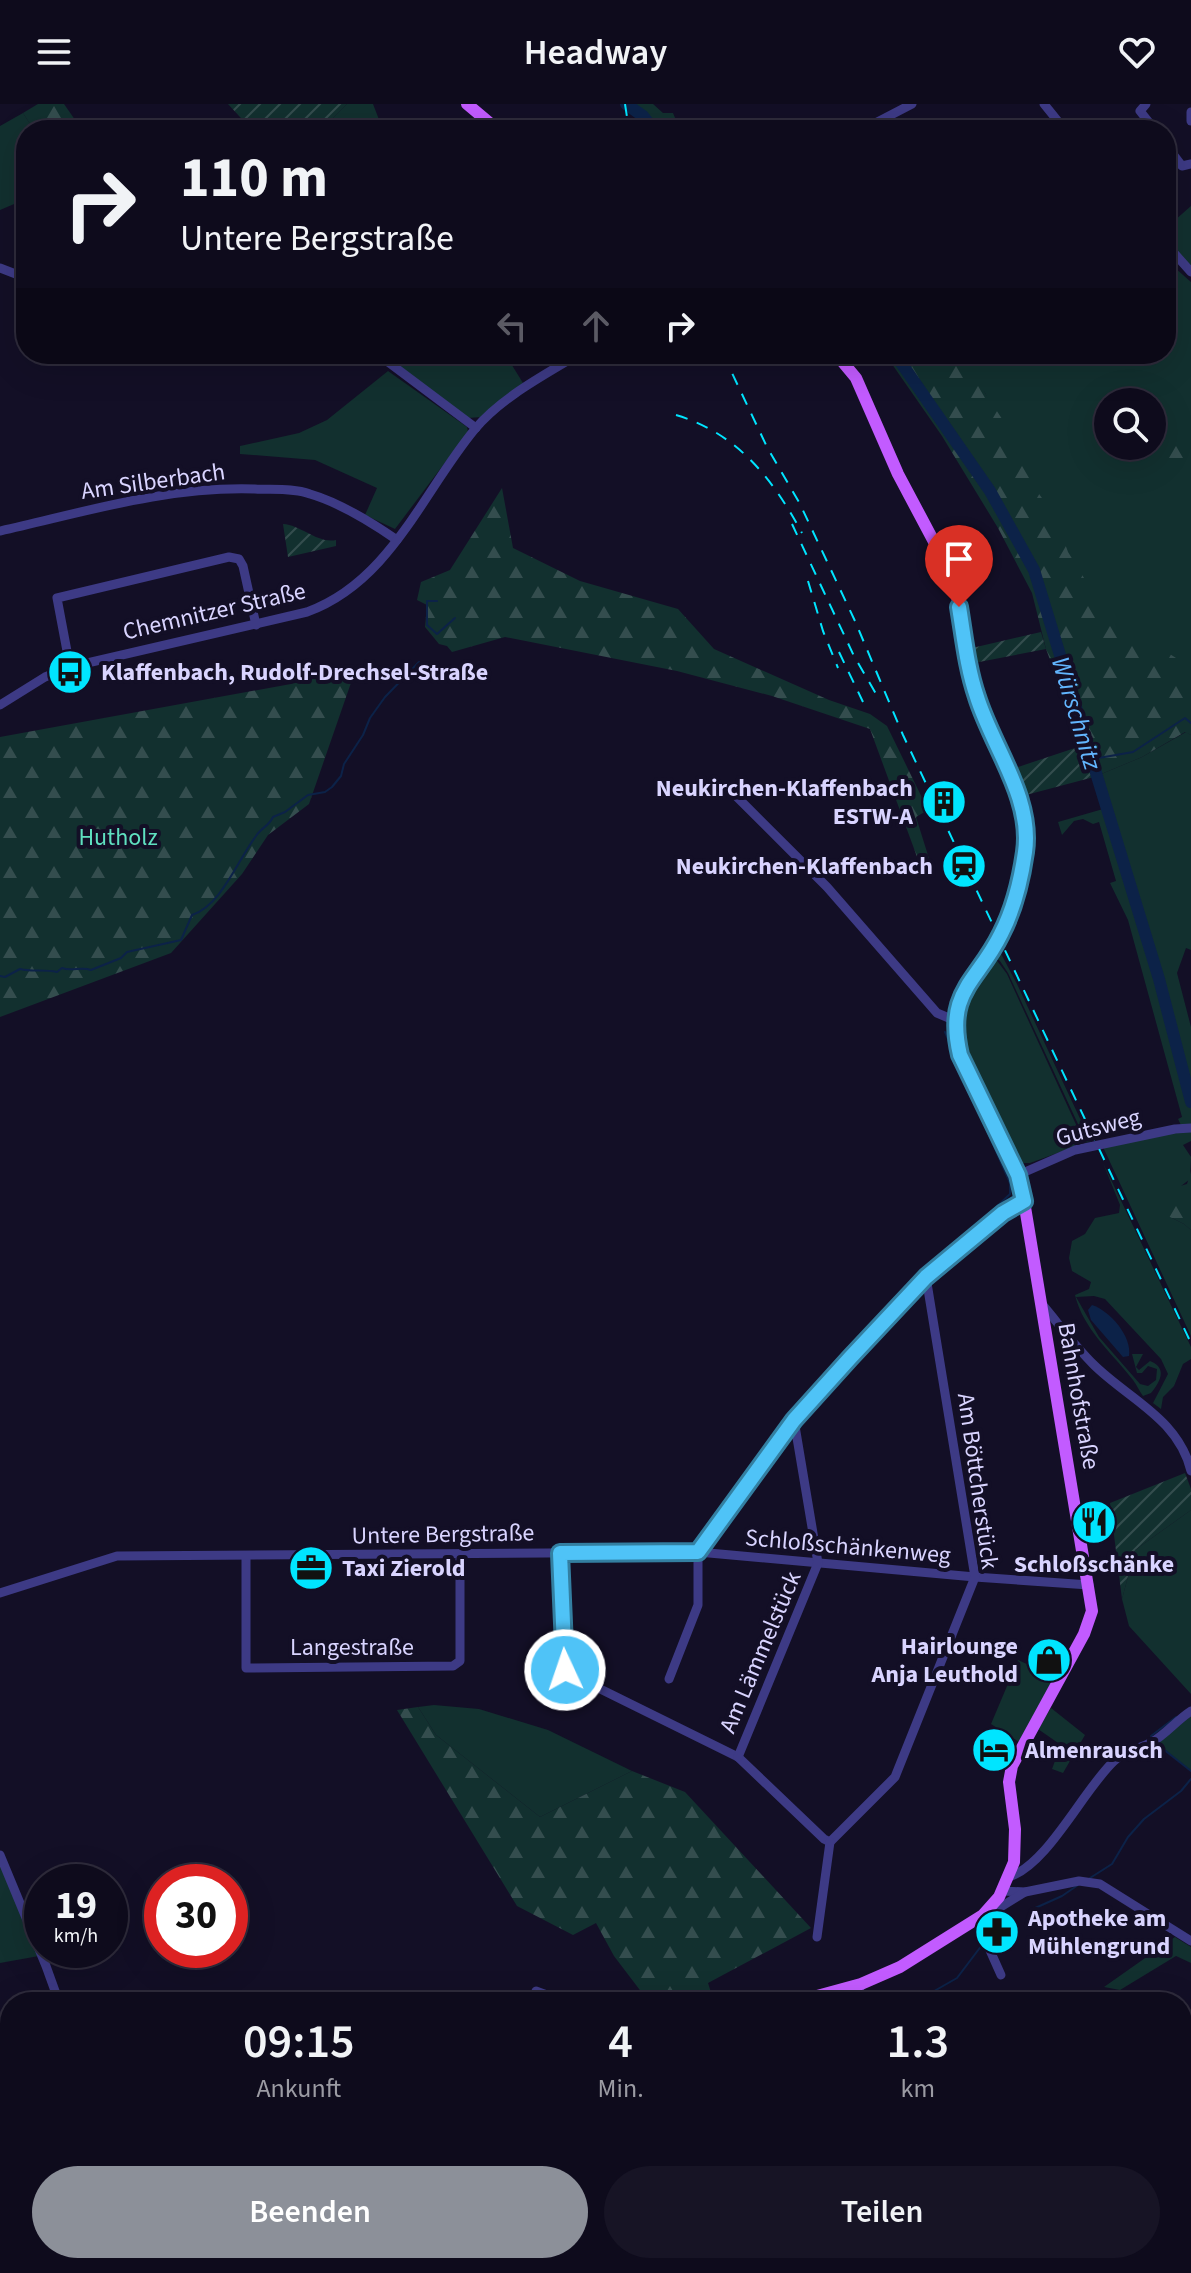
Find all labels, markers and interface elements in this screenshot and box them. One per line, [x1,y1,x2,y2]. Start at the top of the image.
text: Headway [524,27,667,78]
icon: menu [32,30,76,74]
icon: heart [1115,30,1159,74]
text: 110 m [180,139,328,218]
icon: right [48,152,152,256]
text: Untere Bergstraße [180,213,454,264]
icon: left [490,304,534,348]
icon: ahead [574,304,618,348]
icon: right [658,304,702,348]
map controls [1094,388,1166,460]
button: search [1094,388,1166,460]
street label: Am Silberbach [79,454,227,509]
pin [925,525,993,607]
icon: arrive [937,537,981,581]
street label: Chemnitzer Straße [119,573,309,650]
bus stop icon: Klaffenbach, Rudolf-Drechsel-Straße [46,648,94,696]
water label: Würschnitz [1042,652,1112,775]
place label: Klaffenbach, Rudolf-Drechsel-Straße [101,655,488,690]
place label: Neukirchen-Klaffenbach ESTW-A [656,771,913,834]
building icon: Neukirchen-Klaffenbach ESTW-A [920,778,968,826]
park label: Hutholz [78,820,158,855]
station icon: Neukirchen-Klaffenbach [940,842,988,890]
place label: Neukirchen-Klaffenbach [676,849,933,884]
street label: Gutsweg [1052,1099,1145,1156]
street label: Bahnhofstraße [1048,1320,1109,1472]
street label: Am Böttcherstück [948,1391,1007,1572]
restaurant icon: Schloßschänke [1070,1498,1118,1546]
street label: Untere Bergstraße [351,1515,535,1554]
street label: Schloßschänkenweg [744,1520,952,1573]
office icon: Taxi Zierold [287,1544,335,1592]
place label: Schloßschänke [1014,1547,1174,1582]
place label: Taxi Zierold [342,1551,466,1586]
street label: Am Lämmelstück [711,1566,810,1739]
position arrow [523,1628,607,1712]
place label: Hairlounge Anja Leuthold [870,1629,1018,1692]
street label: Langestraße [290,1630,414,1665]
shop icon: Hairlounge Anja Leuthold [1025,1636,1073,1684]
hotel icon: Almenrausch [970,1726,1018,1774]
place label: Almenrausch [1024,1733,1163,1768]
speed limit sign: 30 [144,1864,248,1968]
text: 19 [55,1877,97,1934]
place label: Apotheke am Mühlengrund [1027,1901,1170,1964]
pharmacy icon: Apotheke am Mühlengrund [973,1908,1021,1956]
text: km/h [54,1922,98,1950]
text: 09:15 [243,2008,355,2076]
text: 4 [608,2008,633,2076]
text: 1.3 [887,2008,949,2076]
text: Ankunft [256,2070,341,2107]
text: Min. [598,2070,644,2107]
text: km [901,2070,935,2107]
button: Beenden [32,2166,588,2258]
button: Teilen [604,2166,1160,2258]

